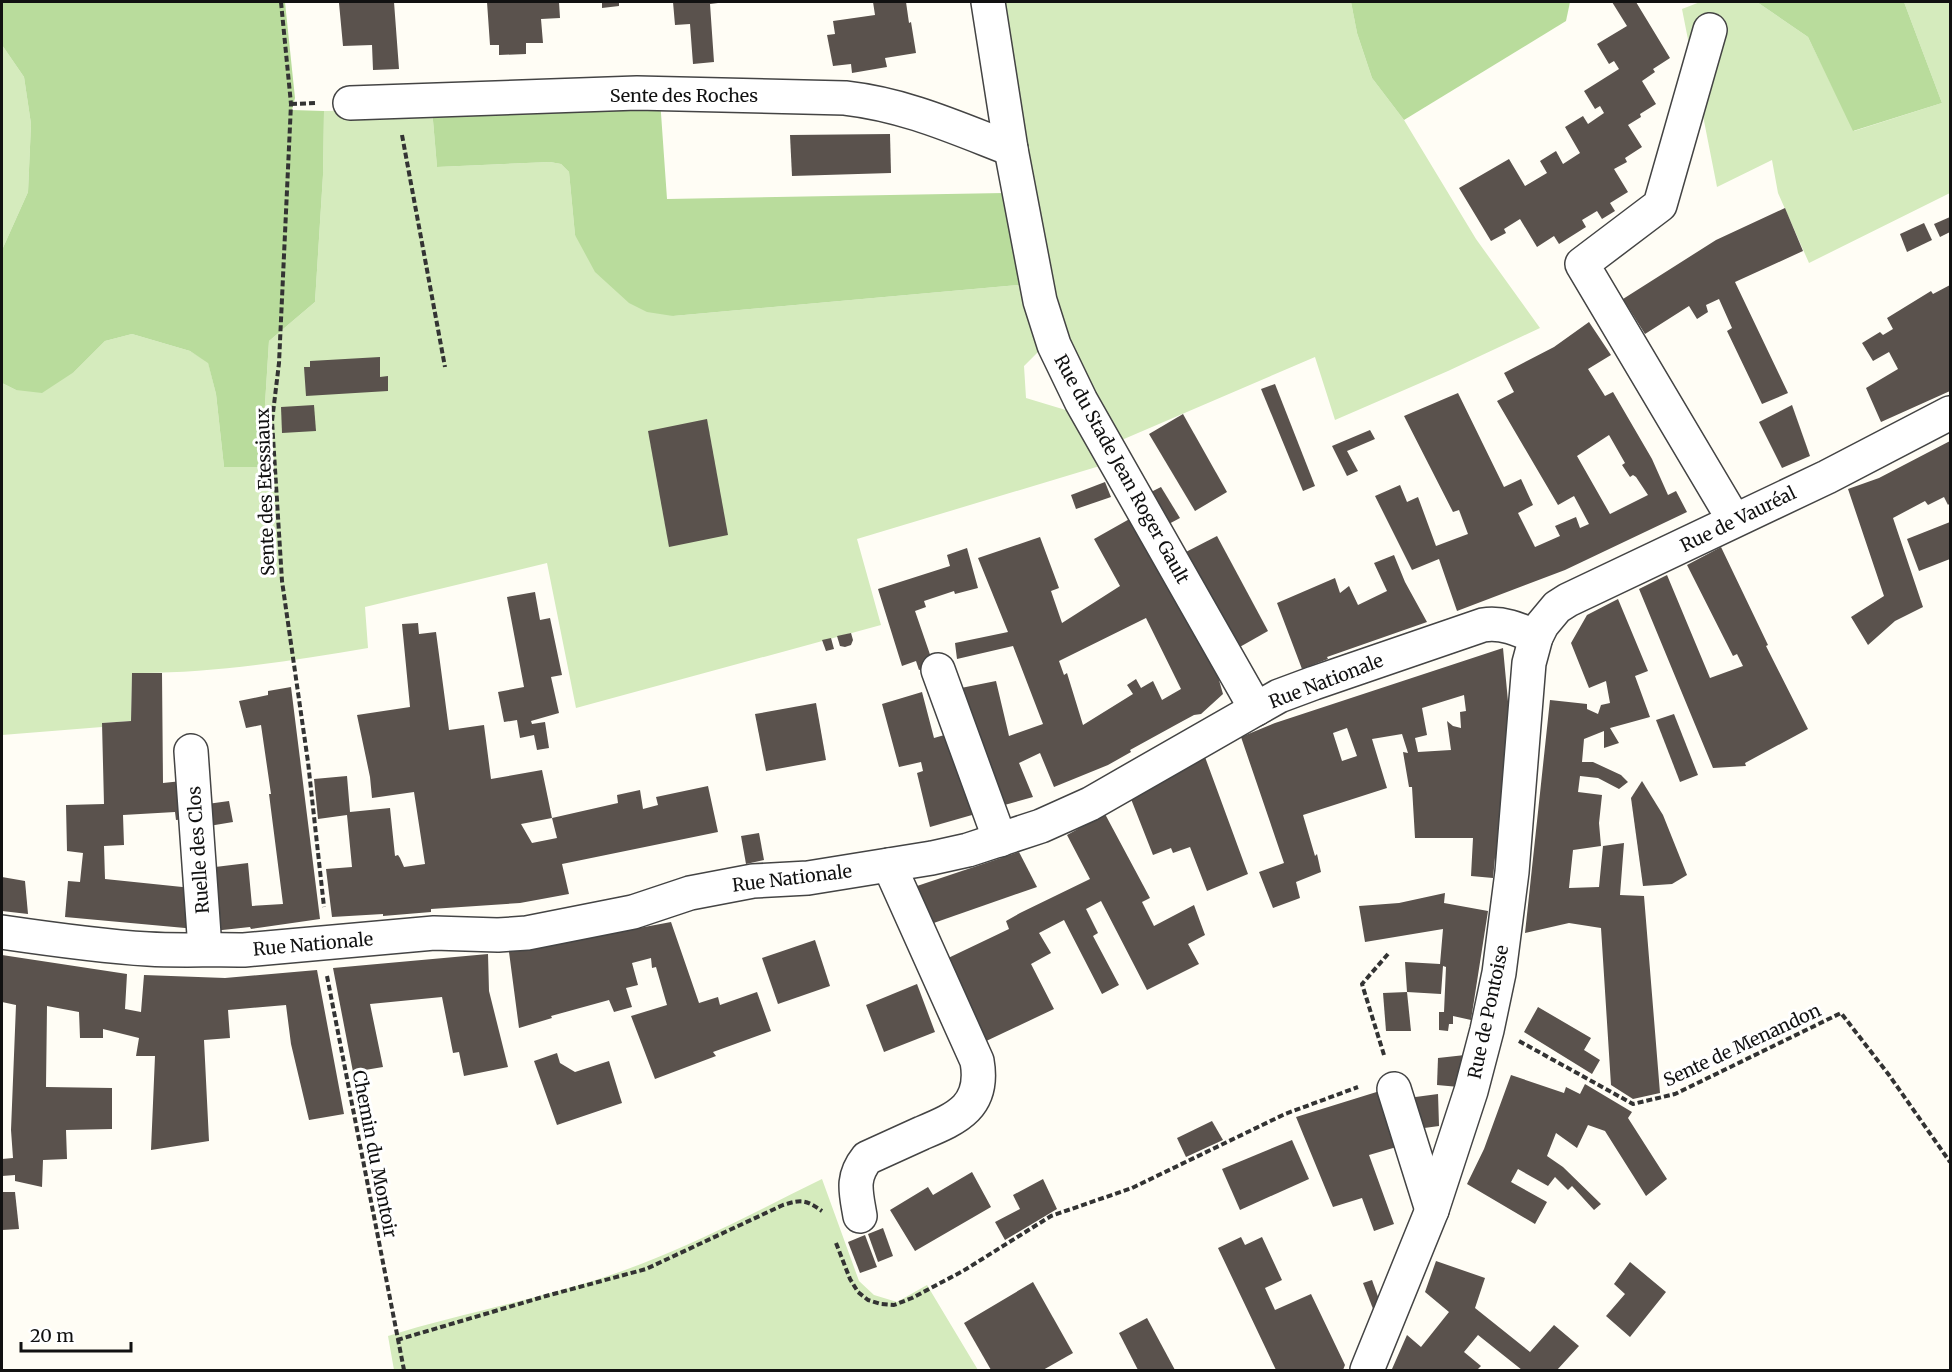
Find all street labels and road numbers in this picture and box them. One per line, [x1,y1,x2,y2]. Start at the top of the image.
street label: Sente des Roches [610,84,758,107]
street label: Rue du Stade Jean Roger Gault [1049,350,1195,588]
street label: Sente des Etessiaux [251,407,279,576]
street label: Rue de Vauréal [1676,481,1800,557]
street label: Rue Nationale [1266,649,1386,713]
street label: Ruelle des Clos [182,785,214,915]
street label: Rue Nationale [731,859,853,897]
street label: Rue Nationale [252,927,374,961]
street label: Rue de Pontoise [1463,943,1513,1081]
street label: Sente de Menandon [1660,998,1824,1092]
street label: Chemin du Montoir [347,1068,403,1240]

